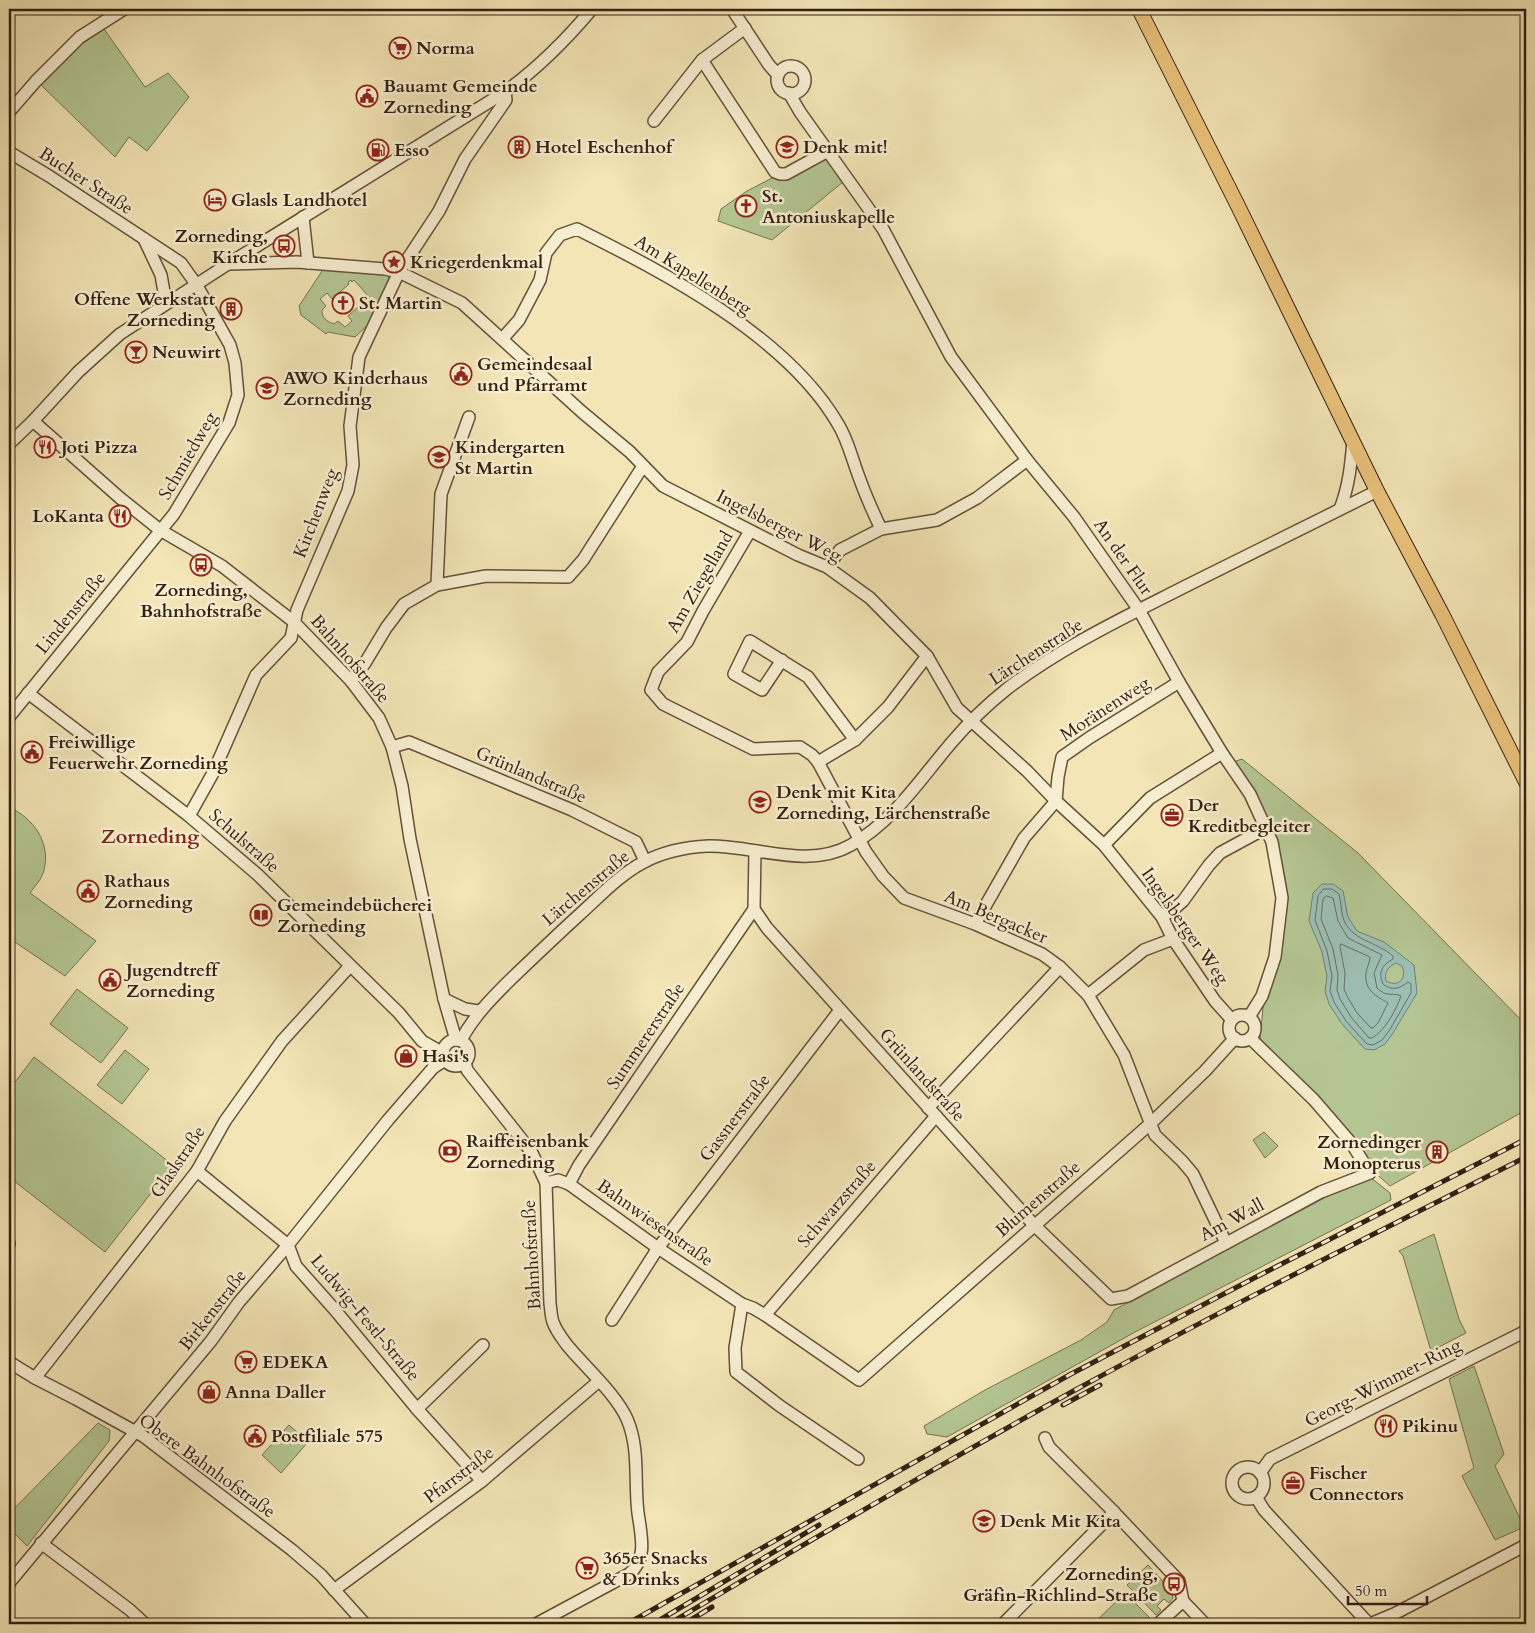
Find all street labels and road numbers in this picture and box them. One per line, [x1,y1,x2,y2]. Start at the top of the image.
street label: Bucher Straße [34,141,138,221]
street label: Am Kapellenberg [630,229,757,322]
street label: Schmiedweg [153,407,224,505]
street label: Kirchenweg [287,464,345,561]
street label: Ingelsberger Weg [712,484,847,569]
street label: An der Flur [1087,514,1159,601]
street label: Am Ziegelland [661,526,740,638]
street label: Lindenstraße [30,567,112,659]
street label: Bahnhofstraße [304,609,396,709]
street label: Lärchenstraße [984,612,1088,692]
street label: Moränenweg [1055,670,1156,747]
street label: Grünlandstraße [472,740,590,810]
street label: Schulstraße [203,803,285,879]
street label: Lärchenstraße [537,844,635,932]
street label: Ingelsberger Weg [1135,863,1235,990]
street label: Am Bergacker [940,884,1052,950]
street label: Summererstraße [601,978,691,1094]
street label: Grünlandstraße [873,1023,971,1127]
street label: Gassnerstraße [694,1069,776,1167]
street label: Glaslstraße [145,1121,211,1203]
street label: Schwarzstraße [792,1155,882,1253]
street label: Blumenstraße [990,1155,1086,1243]
street label: Bahnwiesenstraße [592,1173,718,1273]
street label: Am Wall [1195,1192,1269,1247]
street label: Bahnhofstraße [517,1199,547,1311]
street label: Ludwig-Festl-Straße [304,1249,426,1387]
street label: Birkenstraße [173,1264,253,1356]
street label: Georg-Wimmer-Ring [1300,1332,1466,1433]
street label: Obere Bahnhofstraße [134,1408,280,1524]
street label: Pfarrstraße [419,1440,499,1510]

